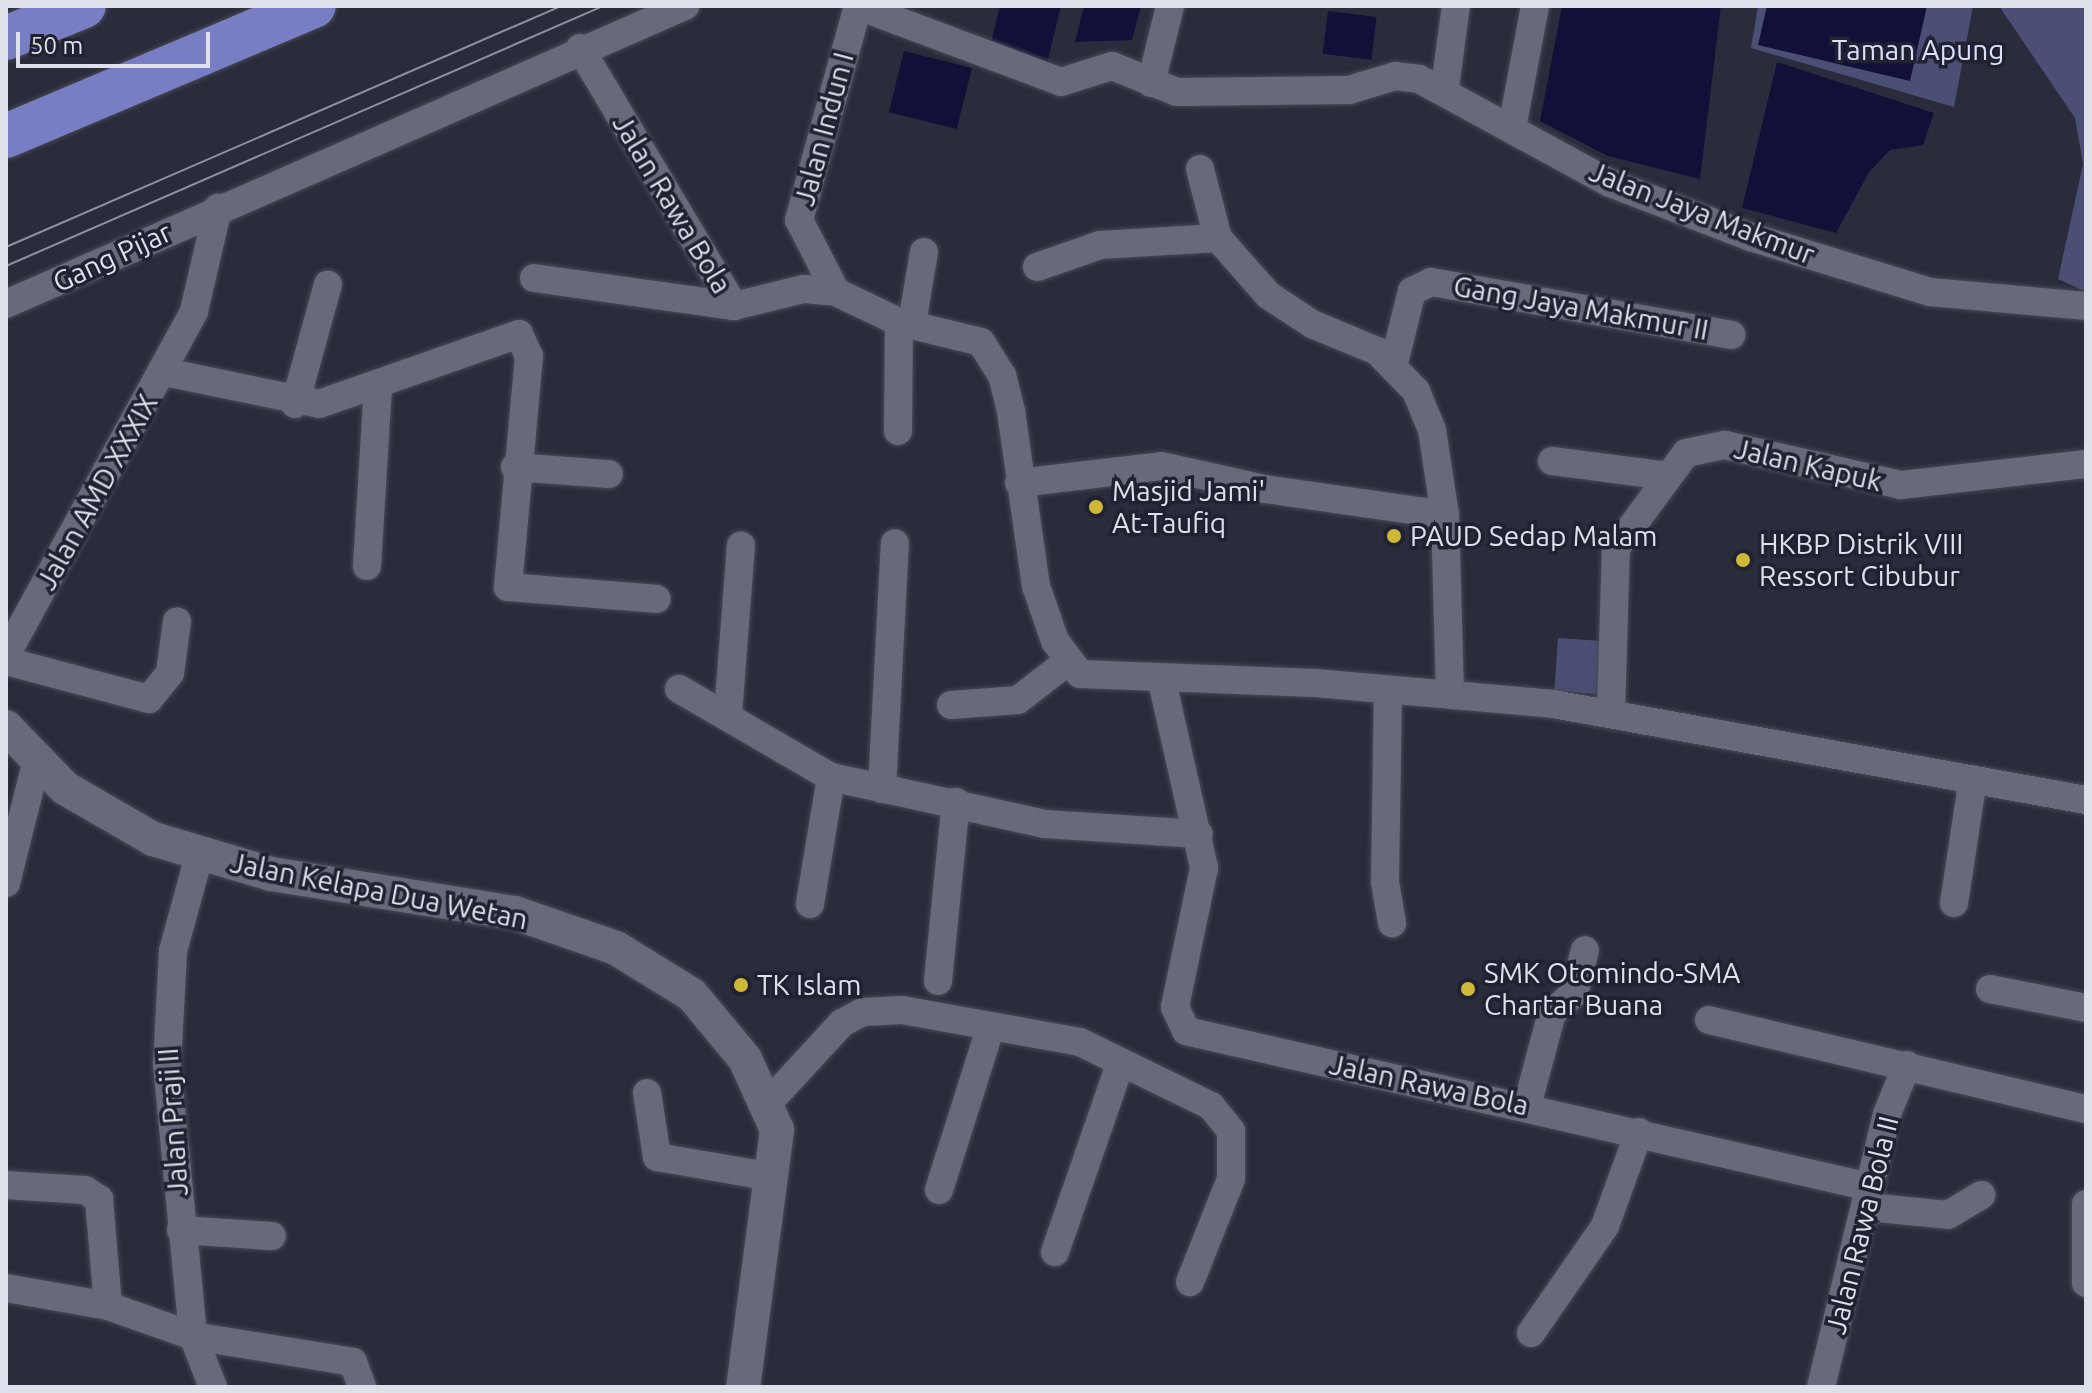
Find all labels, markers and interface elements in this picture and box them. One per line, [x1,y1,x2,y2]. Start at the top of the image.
scale bar [20,16,214,66]
text: 50 m [30,32,83,59]
park label: Taman Apung [1832,33,2004,67]
street label: Jalan Indun I [787,49,861,209]
street label: Jalan Rawa Bola [605,109,739,299]
street label: Jalan Jaya Makmur [1585,155,1819,271]
street label: Gang Pijar [47,215,177,299]
street label: Gang Jaya Makmur II [1451,269,1711,347]
street label: Jalan AMD XXXIX [29,388,165,596]
street label: Jalan Kapuk [1731,432,1885,498]
place label: Masjid Jami' At-Taufiq [1112,474,1265,540]
marker: Masjid Jami' At-Taufiq [1087,498,1105,516]
place label: PAUD Sedap Malam [1410,519,1657,553]
marker: PAUD Sedap Malam [1385,527,1403,545]
place label: HKBP Distrik VIII Ressort Cibubur [1759,527,1963,593]
marker: HKBP Distrik VIII Ressort Cibubur [1734,551,1752,569]
street label: Jalan Kelapa Dua Wetan [227,846,531,936]
place label: SMK Otomindo-SMA Chartar Buana [1484,956,1741,1022]
place label: TK Islam [757,968,861,1002]
marker: TK Islam [732,976,750,994]
marker: SMK Otomindo-SMA Chartar Buana [1459,980,1477,998]
street label: Jalan Praji II [151,1047,195,1197]
street label: Jalan Rawa Bola [1326,1048,1532,1122]
street label: Jalan Rawa Bola II [1819,1113,1905,1337]

